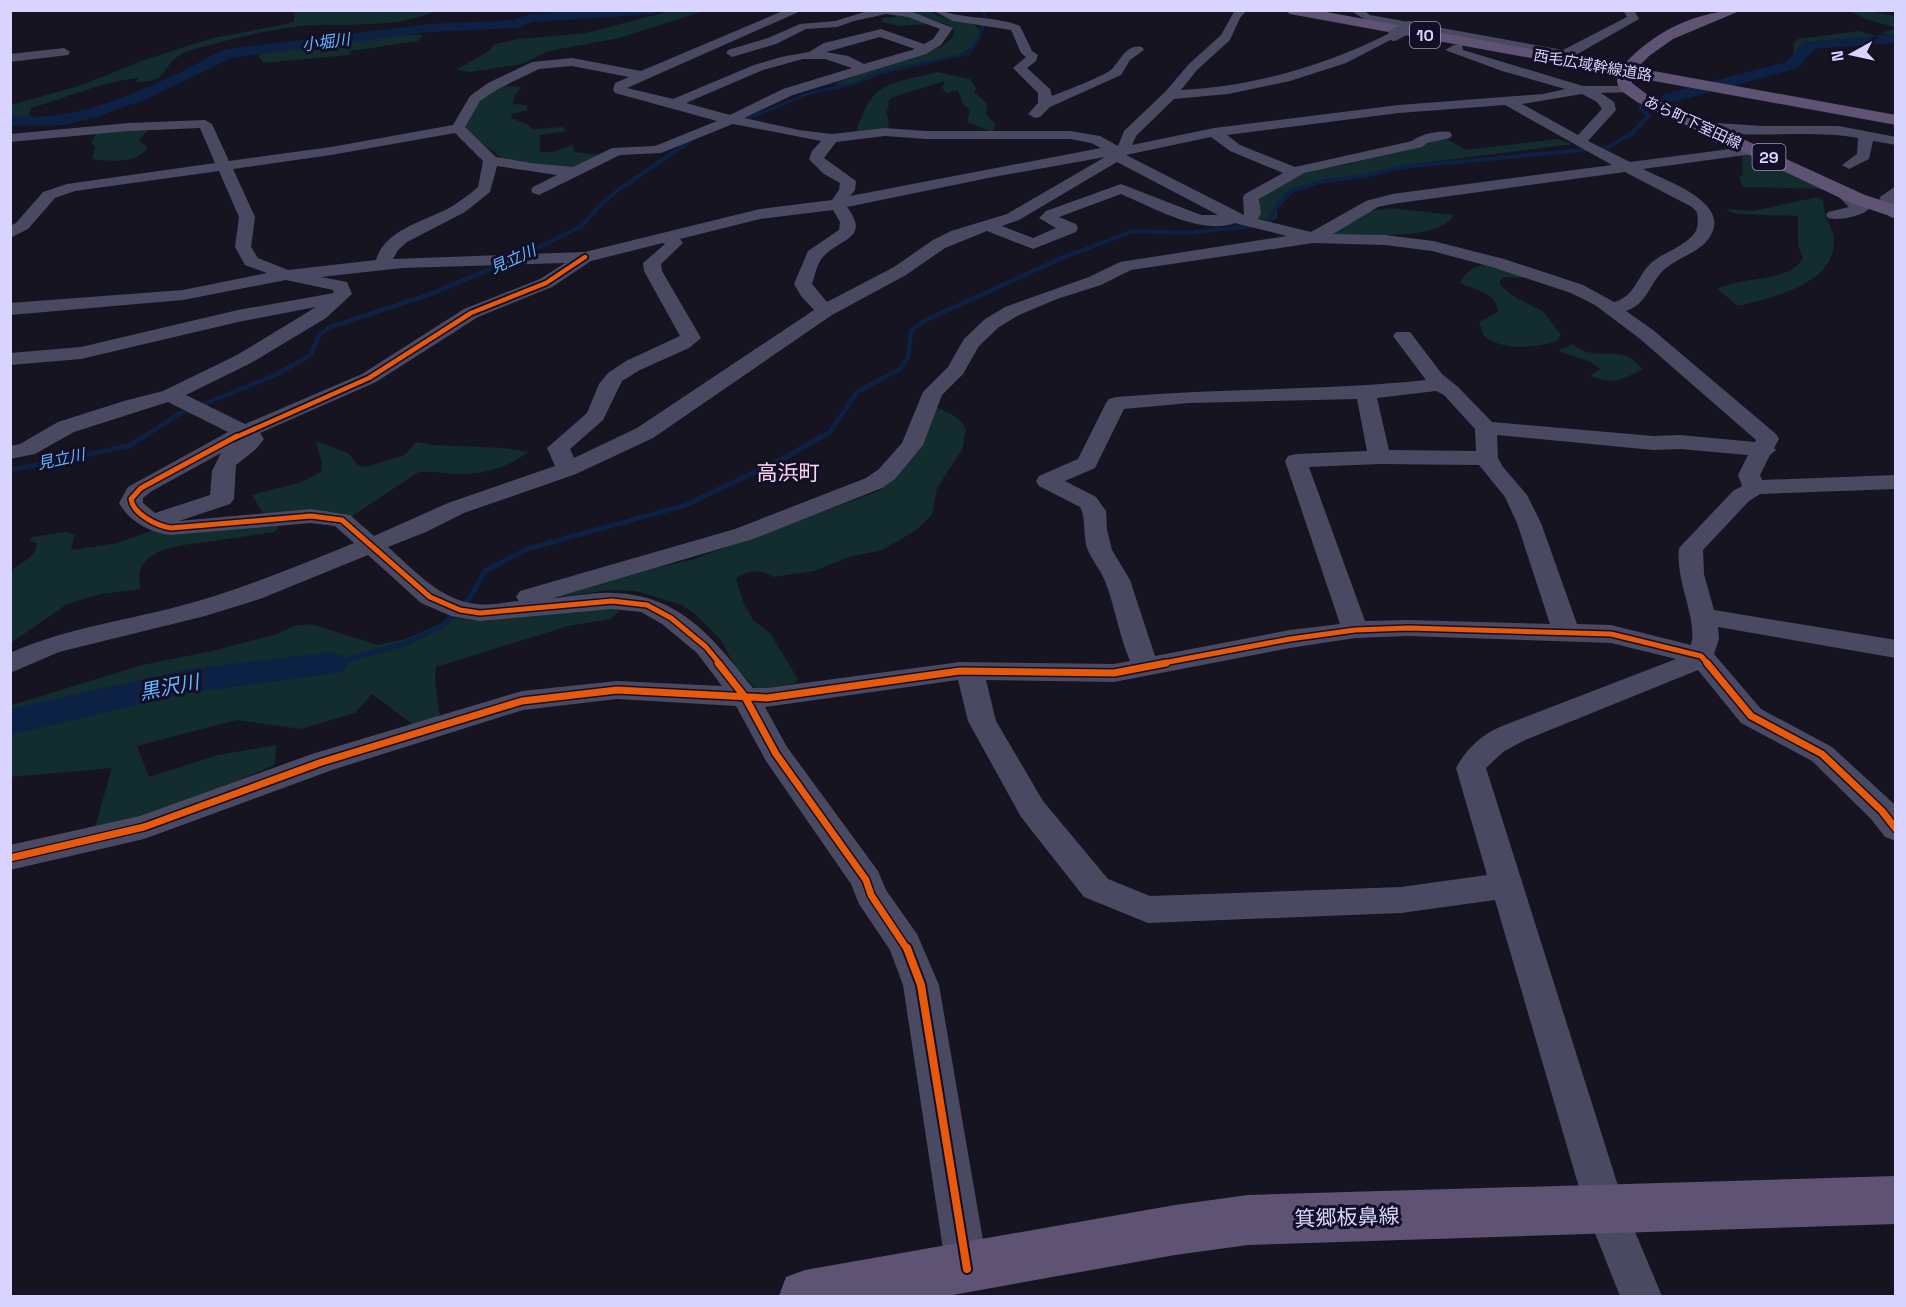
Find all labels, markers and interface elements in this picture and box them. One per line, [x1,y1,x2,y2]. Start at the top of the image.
road number: 10 [1410,22,1440,48]
north arrow [1822,24,1882,84]
water label: 小堀川 [301,28,353,55]
street label: 西毛広域幹線道路 [1532,45,1654,85]
text: N [1826,49,1849,63]
street label: あら町下室田線 [1641,91,1745,153]
road number: 29 [1752,144,1786,170]
water label: 見立川 [487,239,541,278]
water label: 見立川 [35,443,89,474]
district label: 高浜町 [757,459,820,486]
water label: 黒沢川 [137,668,203,705]
street label: 箕郷板鼻線 [1294,1202,1400,1232]

